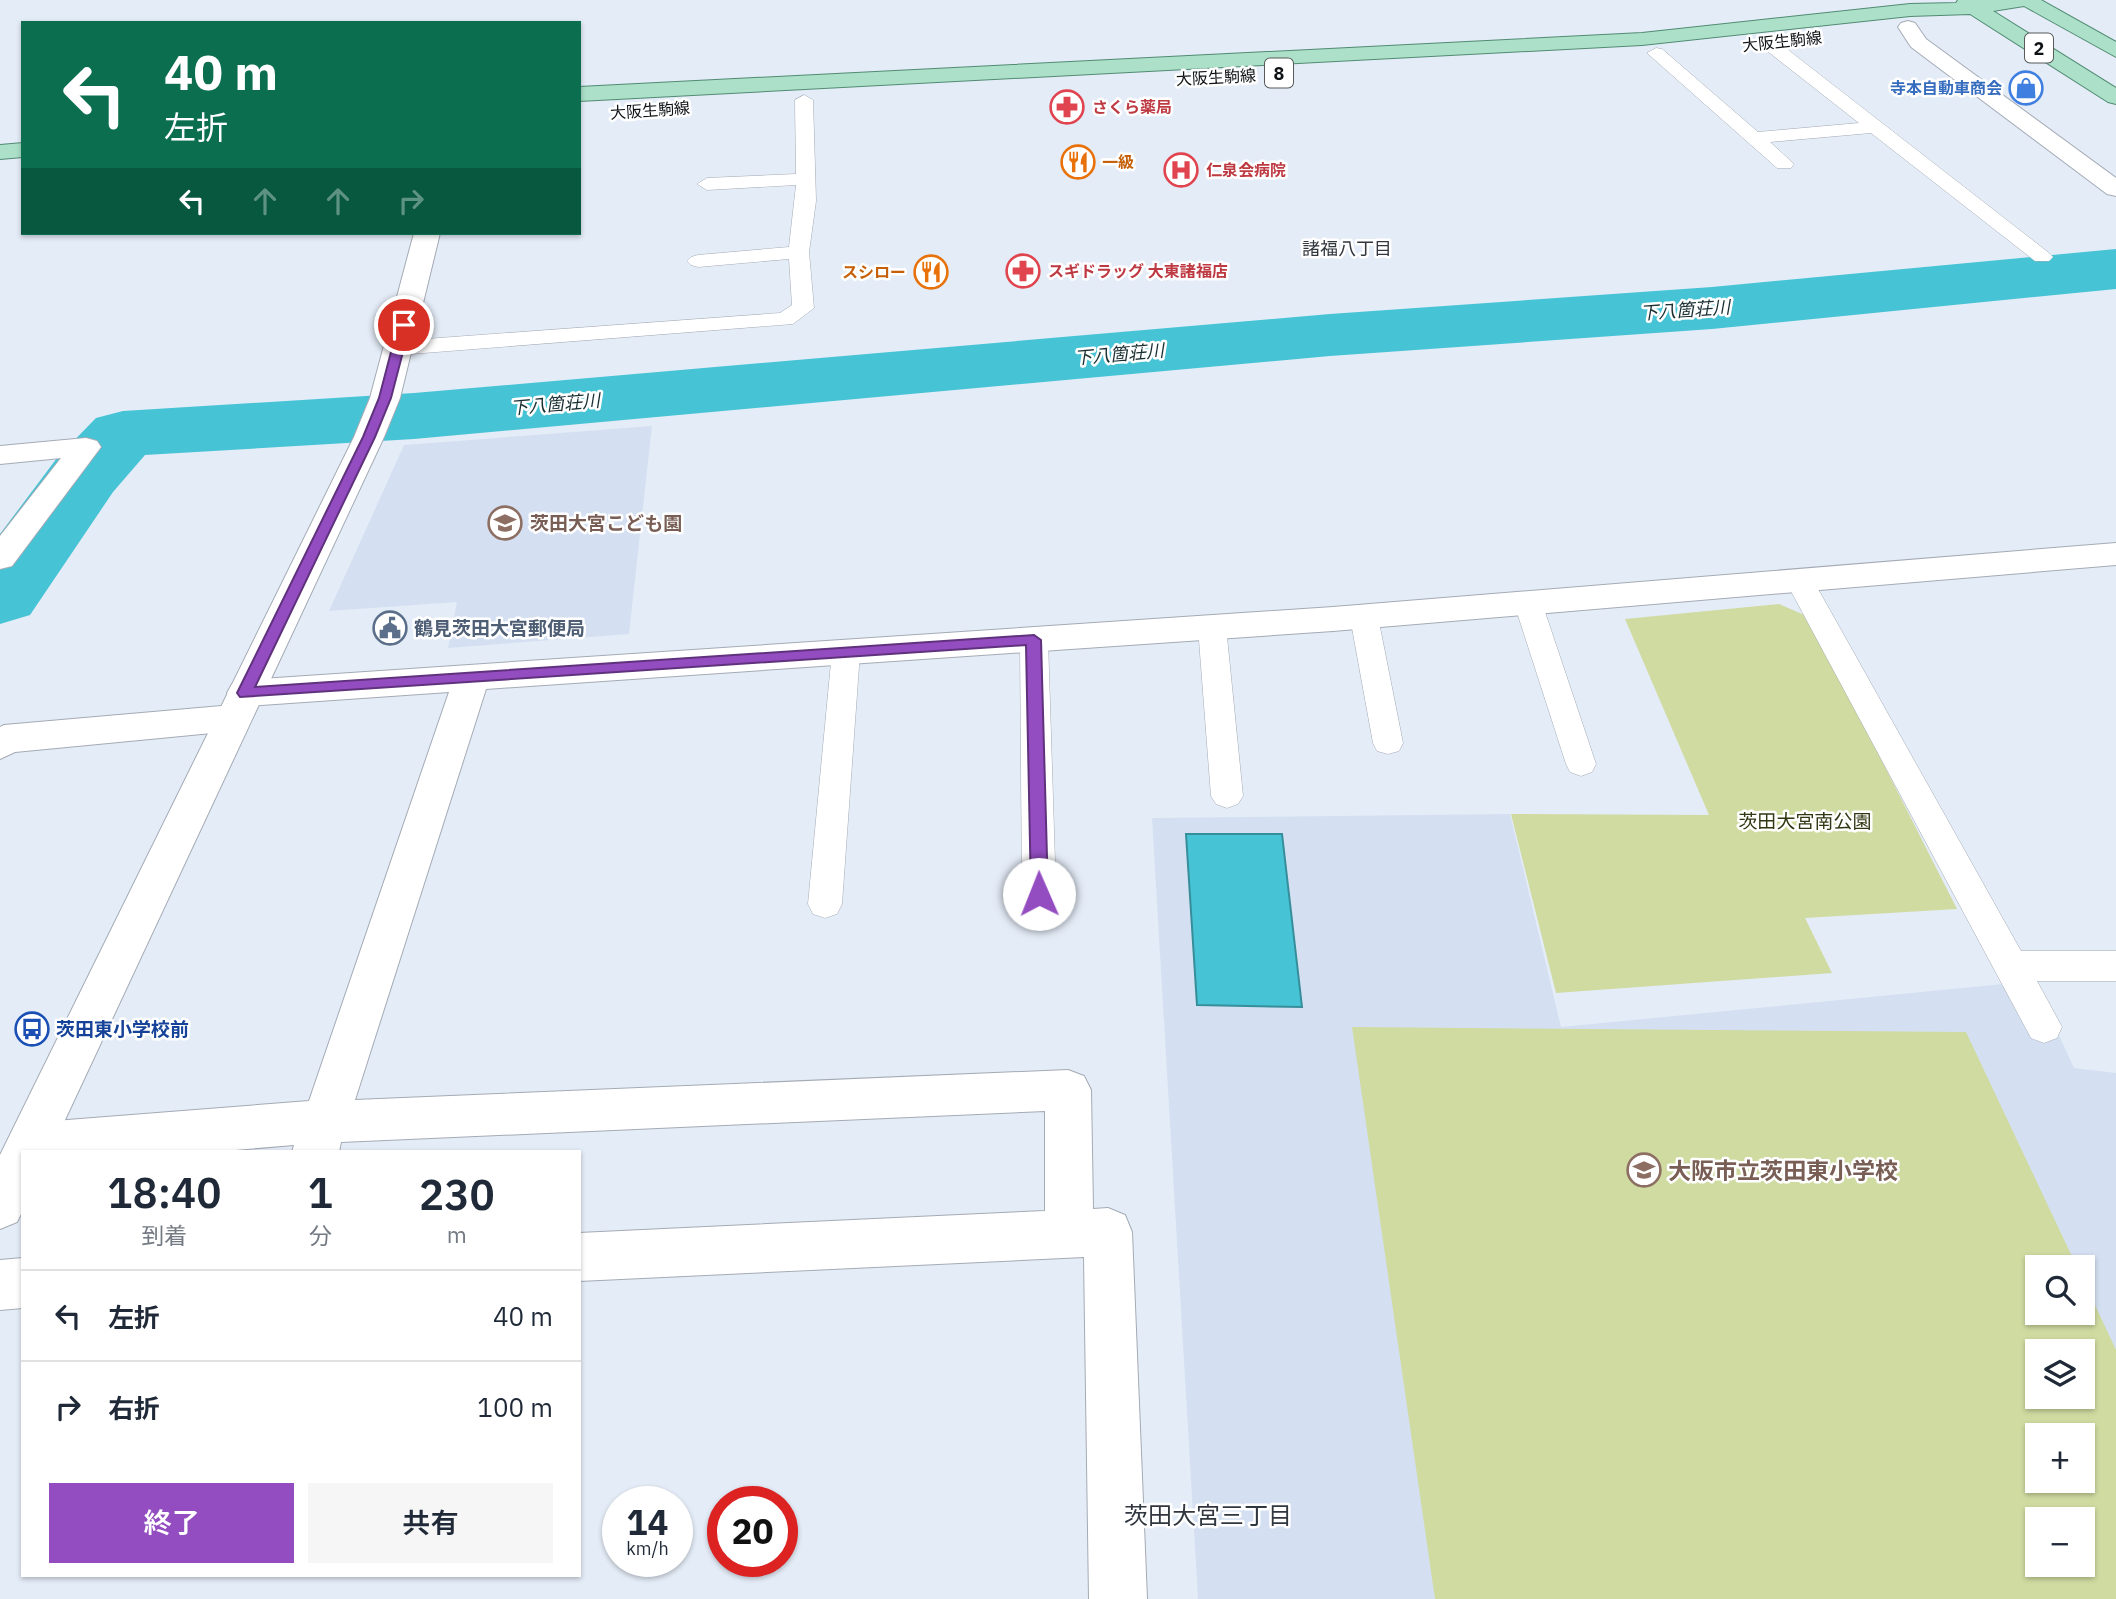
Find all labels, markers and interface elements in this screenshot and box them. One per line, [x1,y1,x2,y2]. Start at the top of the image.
street label: 大阪生駒線 [1741,27,1823,55]
road number: 2 [2025,33,2053,62]
text: 40 m [164,40,278,103]
icon: left [49,49,140,140]
road number: 8 [1265,58,1293,88]
street label: 大阪生駒線 [1176,65,1256,89]
shop icon: 寺本自動車商会 [2007,69,2045,107]
place label: 寺本自動車商会 [1890,78,2002,98]
pharmacy icon: さくら薬局 [1048,88,1086,126]
street label: 大阪生駒線 [609,97,691,123]
place label: さくら薬局 [1092,97,1172,117]
text: 左折 [164,106,228,148]
restaurant icon: 一級 [1059,143,1097,181]
hospital icon: 仁泉会病院 [1162,151,1200,189]
place label: 一級 [1102,152,1134,172]
place label: 仁泉会病院 [1206,160,1286,180]
icon: left [173,182,211,220]
icon: ahead [246,182,284,220]
icon: ahead [319,182,357,220]
icon: right [392,182,430,220]
district label: 諸福八丁目 [1302,237,1392,260]
pharmacy icon: スギドラッグ 大東諸福店 [1004,252,1042,290]
restaurant icon: スシロー [912,253,950,291]
place label: スギドラッグ 大東諸福店 [1048,261,1228,281]
place label: スシロー [842,262,906,282]
pin [374,295,434,355]
water label: 下八箇荘川 [1639,295,1733,325]
icon: arrive [385,306,423,344]
water label: 下八箇荘川 [1073,338,1167,369]
water label: 下八箇荘川 [509,388,603,419]
school or university icon: 茨田大宮こども園 [486,504,524,542]
place label: 茨田大宮こども園 [530,511,682,535]
public building icon: 鶴見茨田大宮郵便局 [371,609,409,647]
place label: 鶴見茨田大宮郵便局 [414,616,585,640]
park label: 茨田大宮南公園 [1738,809,1872,833]
position arrow [1002,857,1076,931]
bus stop icon: 茨田東小学校前 [13,1010,51,1048]
place label: 茨田東小学校前 [56,1017,189,1041]
school or university icon: 大阪市立茨田東小学校 [1625,1151,1663,1189]
place label: 大阪市立茨田東小学校 [1668,1155,1898,1185]
text: 18:40 [107,1165,221,1220]
text: 1 [308,1165,333,1220]
text: 230 [419,1167,495,1222]
text: m [447,1219,467,1249]
text: 到着 [141,1220,187,1250]
text: 分 [309,1220,332,1250]
map controls [2025,1255,2095,1577]
button: search [2025,1255,2095,1325]
icon: left [49,1297,87,1335]
text: 40 m [493,1299,553,1333]
text: 左折 [108,1300,160,1334]
button: layers [2025,1339,2095,1409]
icon: right [49,1388,87,1426]
text: 100 m [477,1390,553,1424]
text: 右折 [108,1391,160,1425]
button: + [2025,1423,2095,1493]
button: 終了 [49,1483,294,1563]
button: 共有 [308,1483,553,1563]
speed limit sign: 20 [707,1486,798,1577]
text: 14 [626,1499,669,1545]
district label: 茨田大宮三丁目 [1124,1499,1292,1531]
button: − [2025,1507,2095,1577]
text: km/h [626,1537,669,1560]

